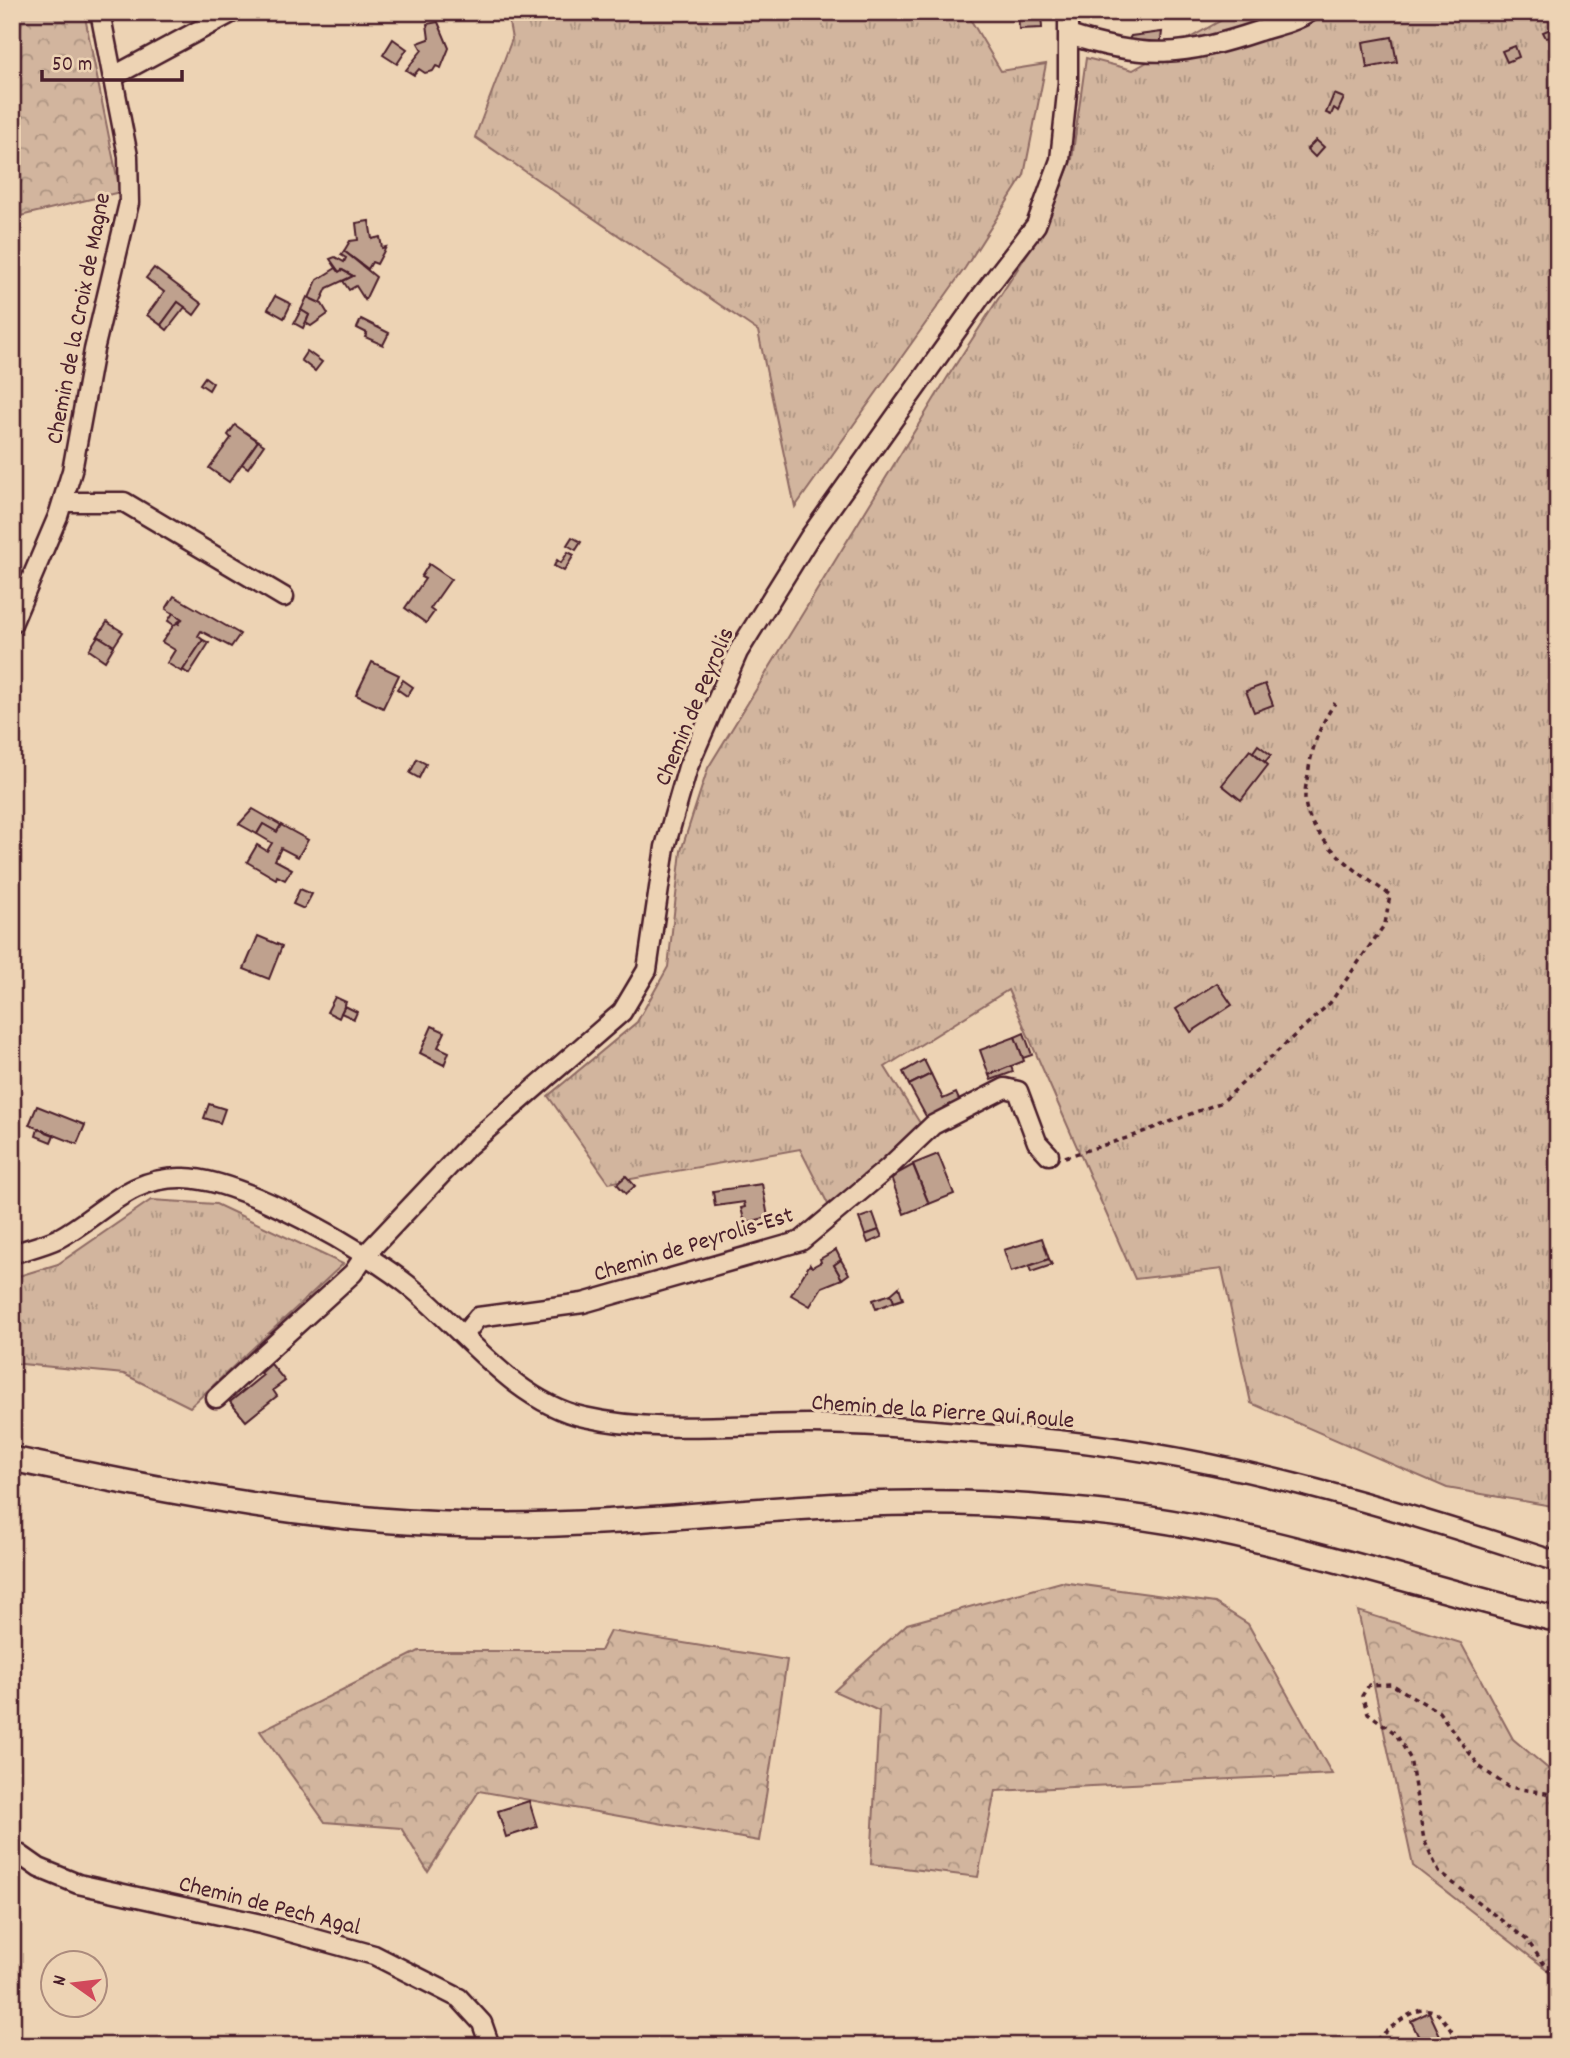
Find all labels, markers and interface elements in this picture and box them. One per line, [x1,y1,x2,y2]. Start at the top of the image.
scale bar [42,38,182,82]
text: 50 m [52,51,92,81]
street label: Chemin de la Croix de Magne [39,190,121,447]
street label: Chemin de Peyrolis [647,623,744,792]
street label: Chemin de Peyrolis-Est [590,1199,798,1292]
street label: Chemin de la Pierre Qui Roule [810,1387,1075,1439]
street label: Chemin de Pech Agal [175,1868,364,1946]
north arrow [38,1950,108,2020]
text: N [47,1973,75,1989]

